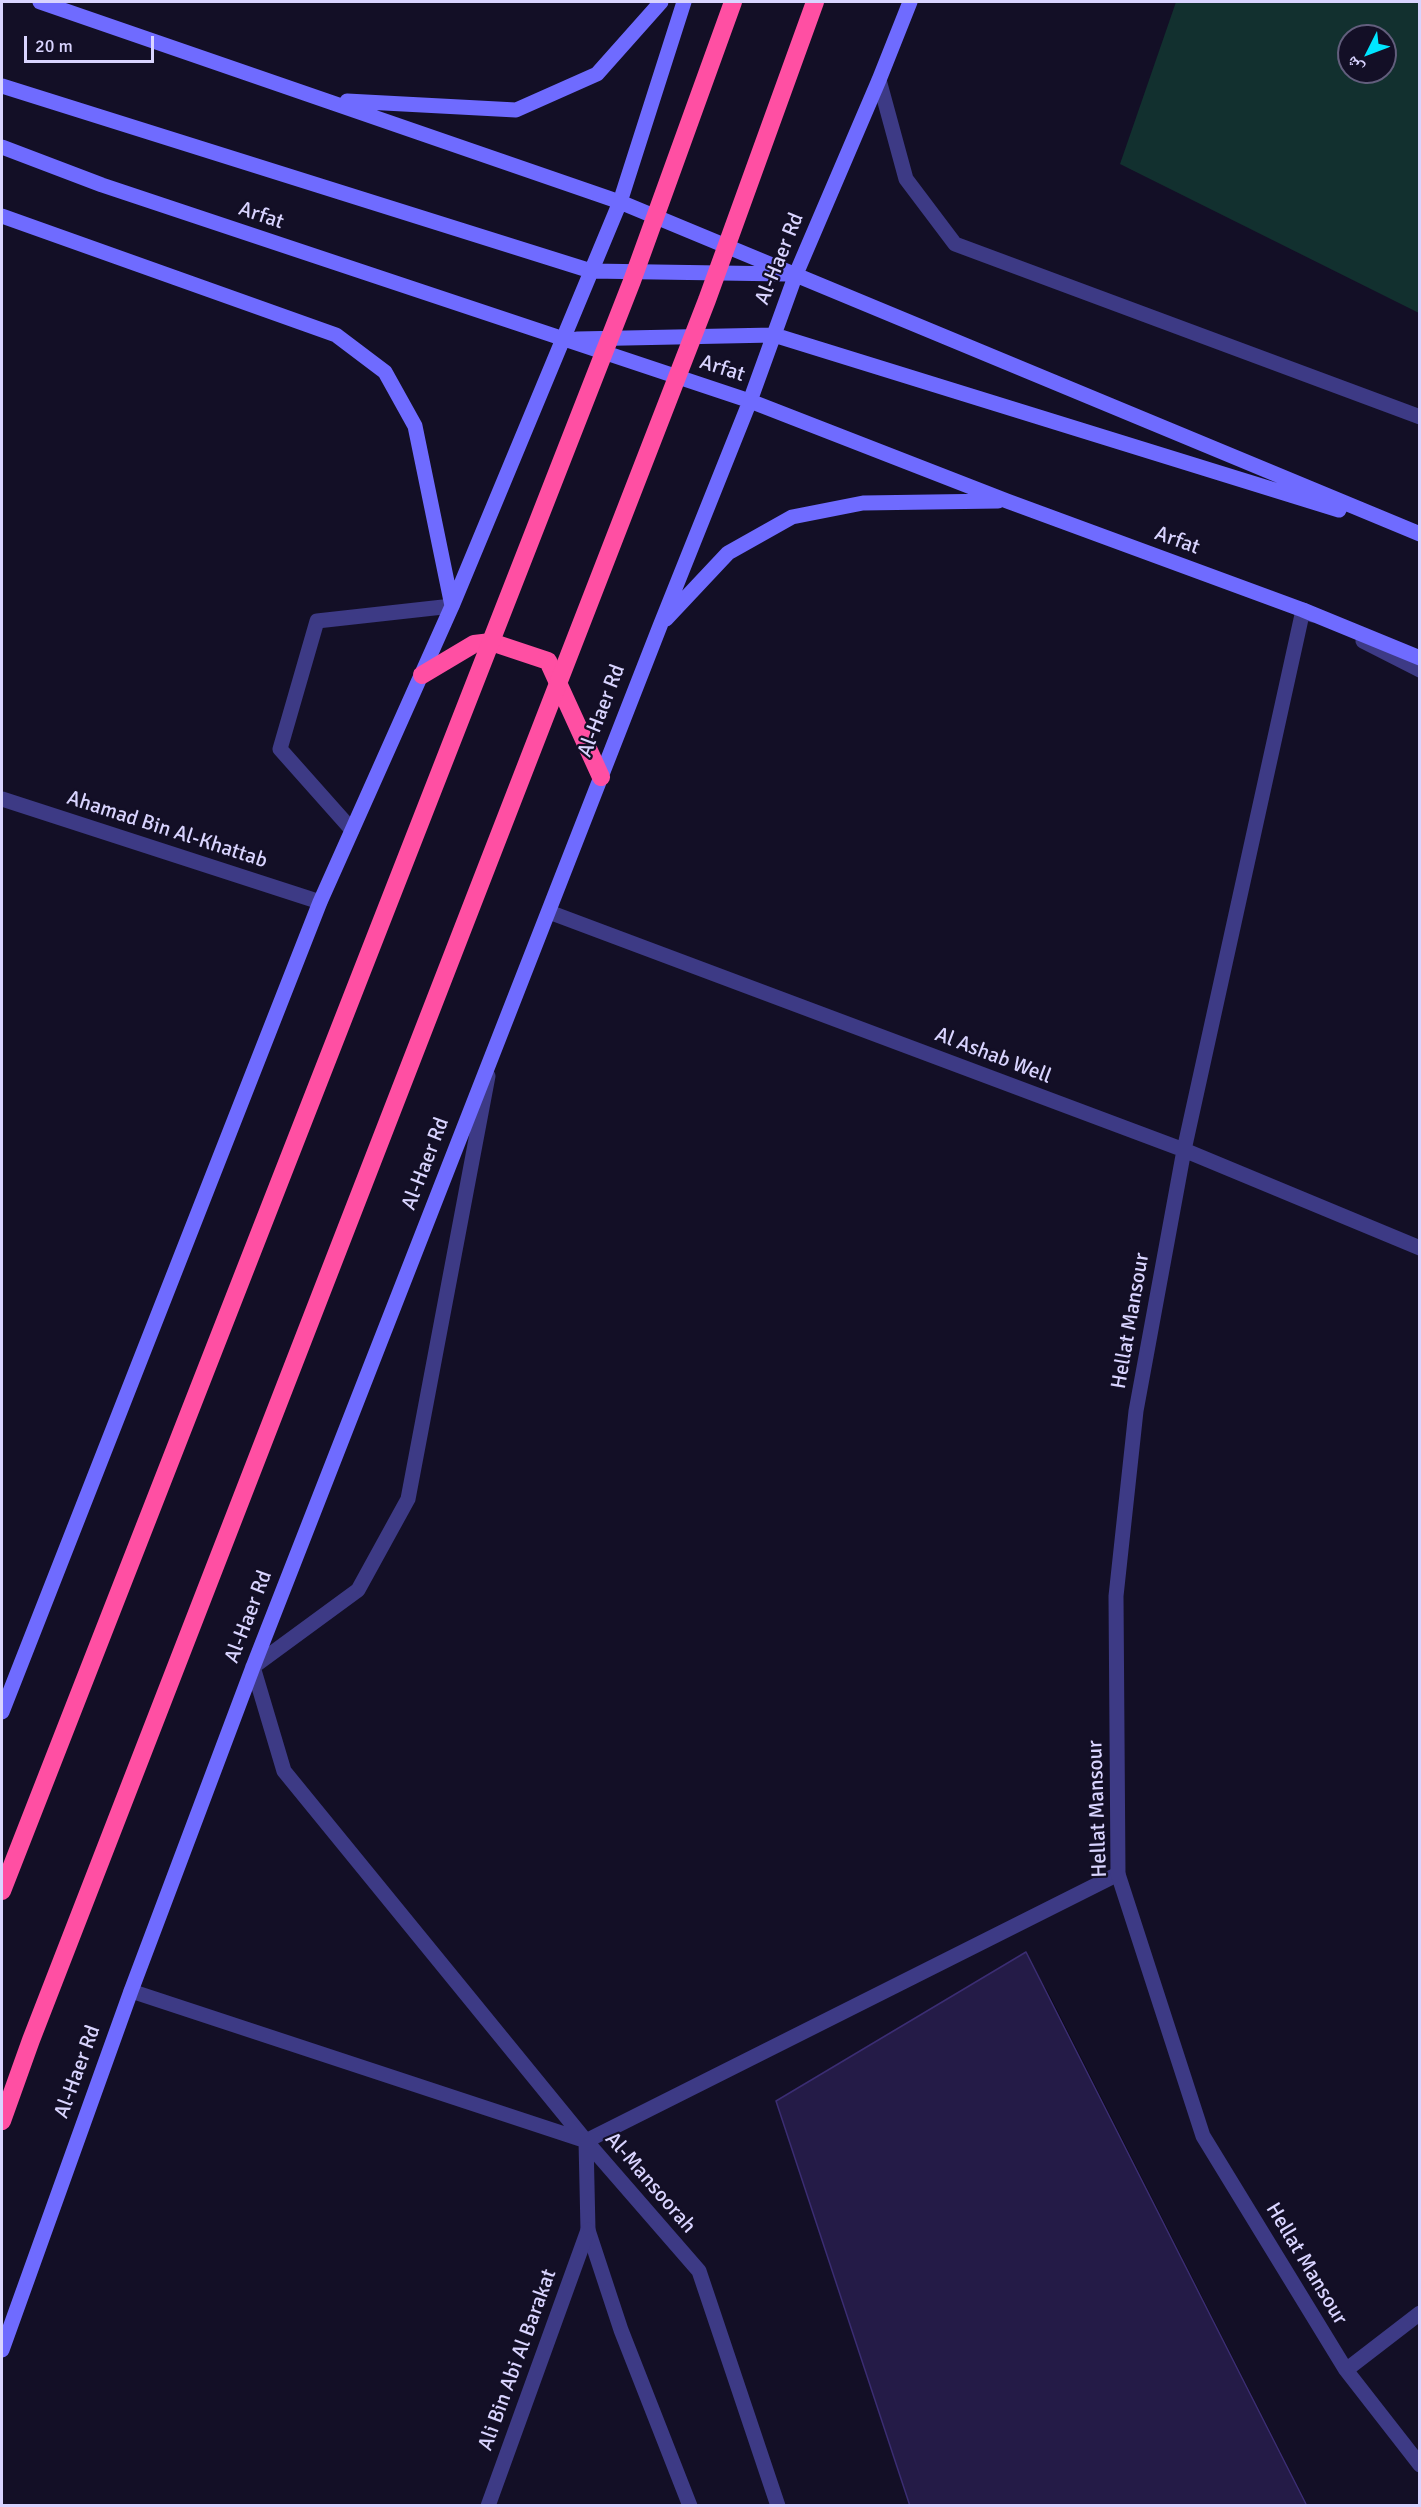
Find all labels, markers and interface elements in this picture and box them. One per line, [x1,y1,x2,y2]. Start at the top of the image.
scale bar [27,24,158,62]
north arrow [1337,24,1397,84]
text: 20 m [35,35,73,57]
text: ش [1342,52,1368,78]
street label: Arfat [235,197,287,235]
street label: Al-Haer Rd [750,209,810,309]
street label: Arfat [696,350,748,388]
street label: Arfat [1151,521,1203,561]
street label: Al-Haer Rd [573,661,631,761]
street label: Ahamad Bin Al-Khattab [64,786,270,874]
street label: Al Ashab Well [931,1022,1055,1090]
street label: Al-Haer Rd [397,1114,455,1214]
street label: Hellat Mansour [1107,1251,1155,1391]
street label: Al-Haer Rd [220,1567,278,1667]
street label: Hellat Mansour [1083,1740,1113,1878]
street label: Al-Haer Rd [50,2022,106,2122]
street label: Al-Mansoorah [599,2127,701,2239]
street label: Hellat Mansour [1260,2199,1352,2329]
street label: Ali Bin Abi Al Barakat [473,2266,563,2454]

